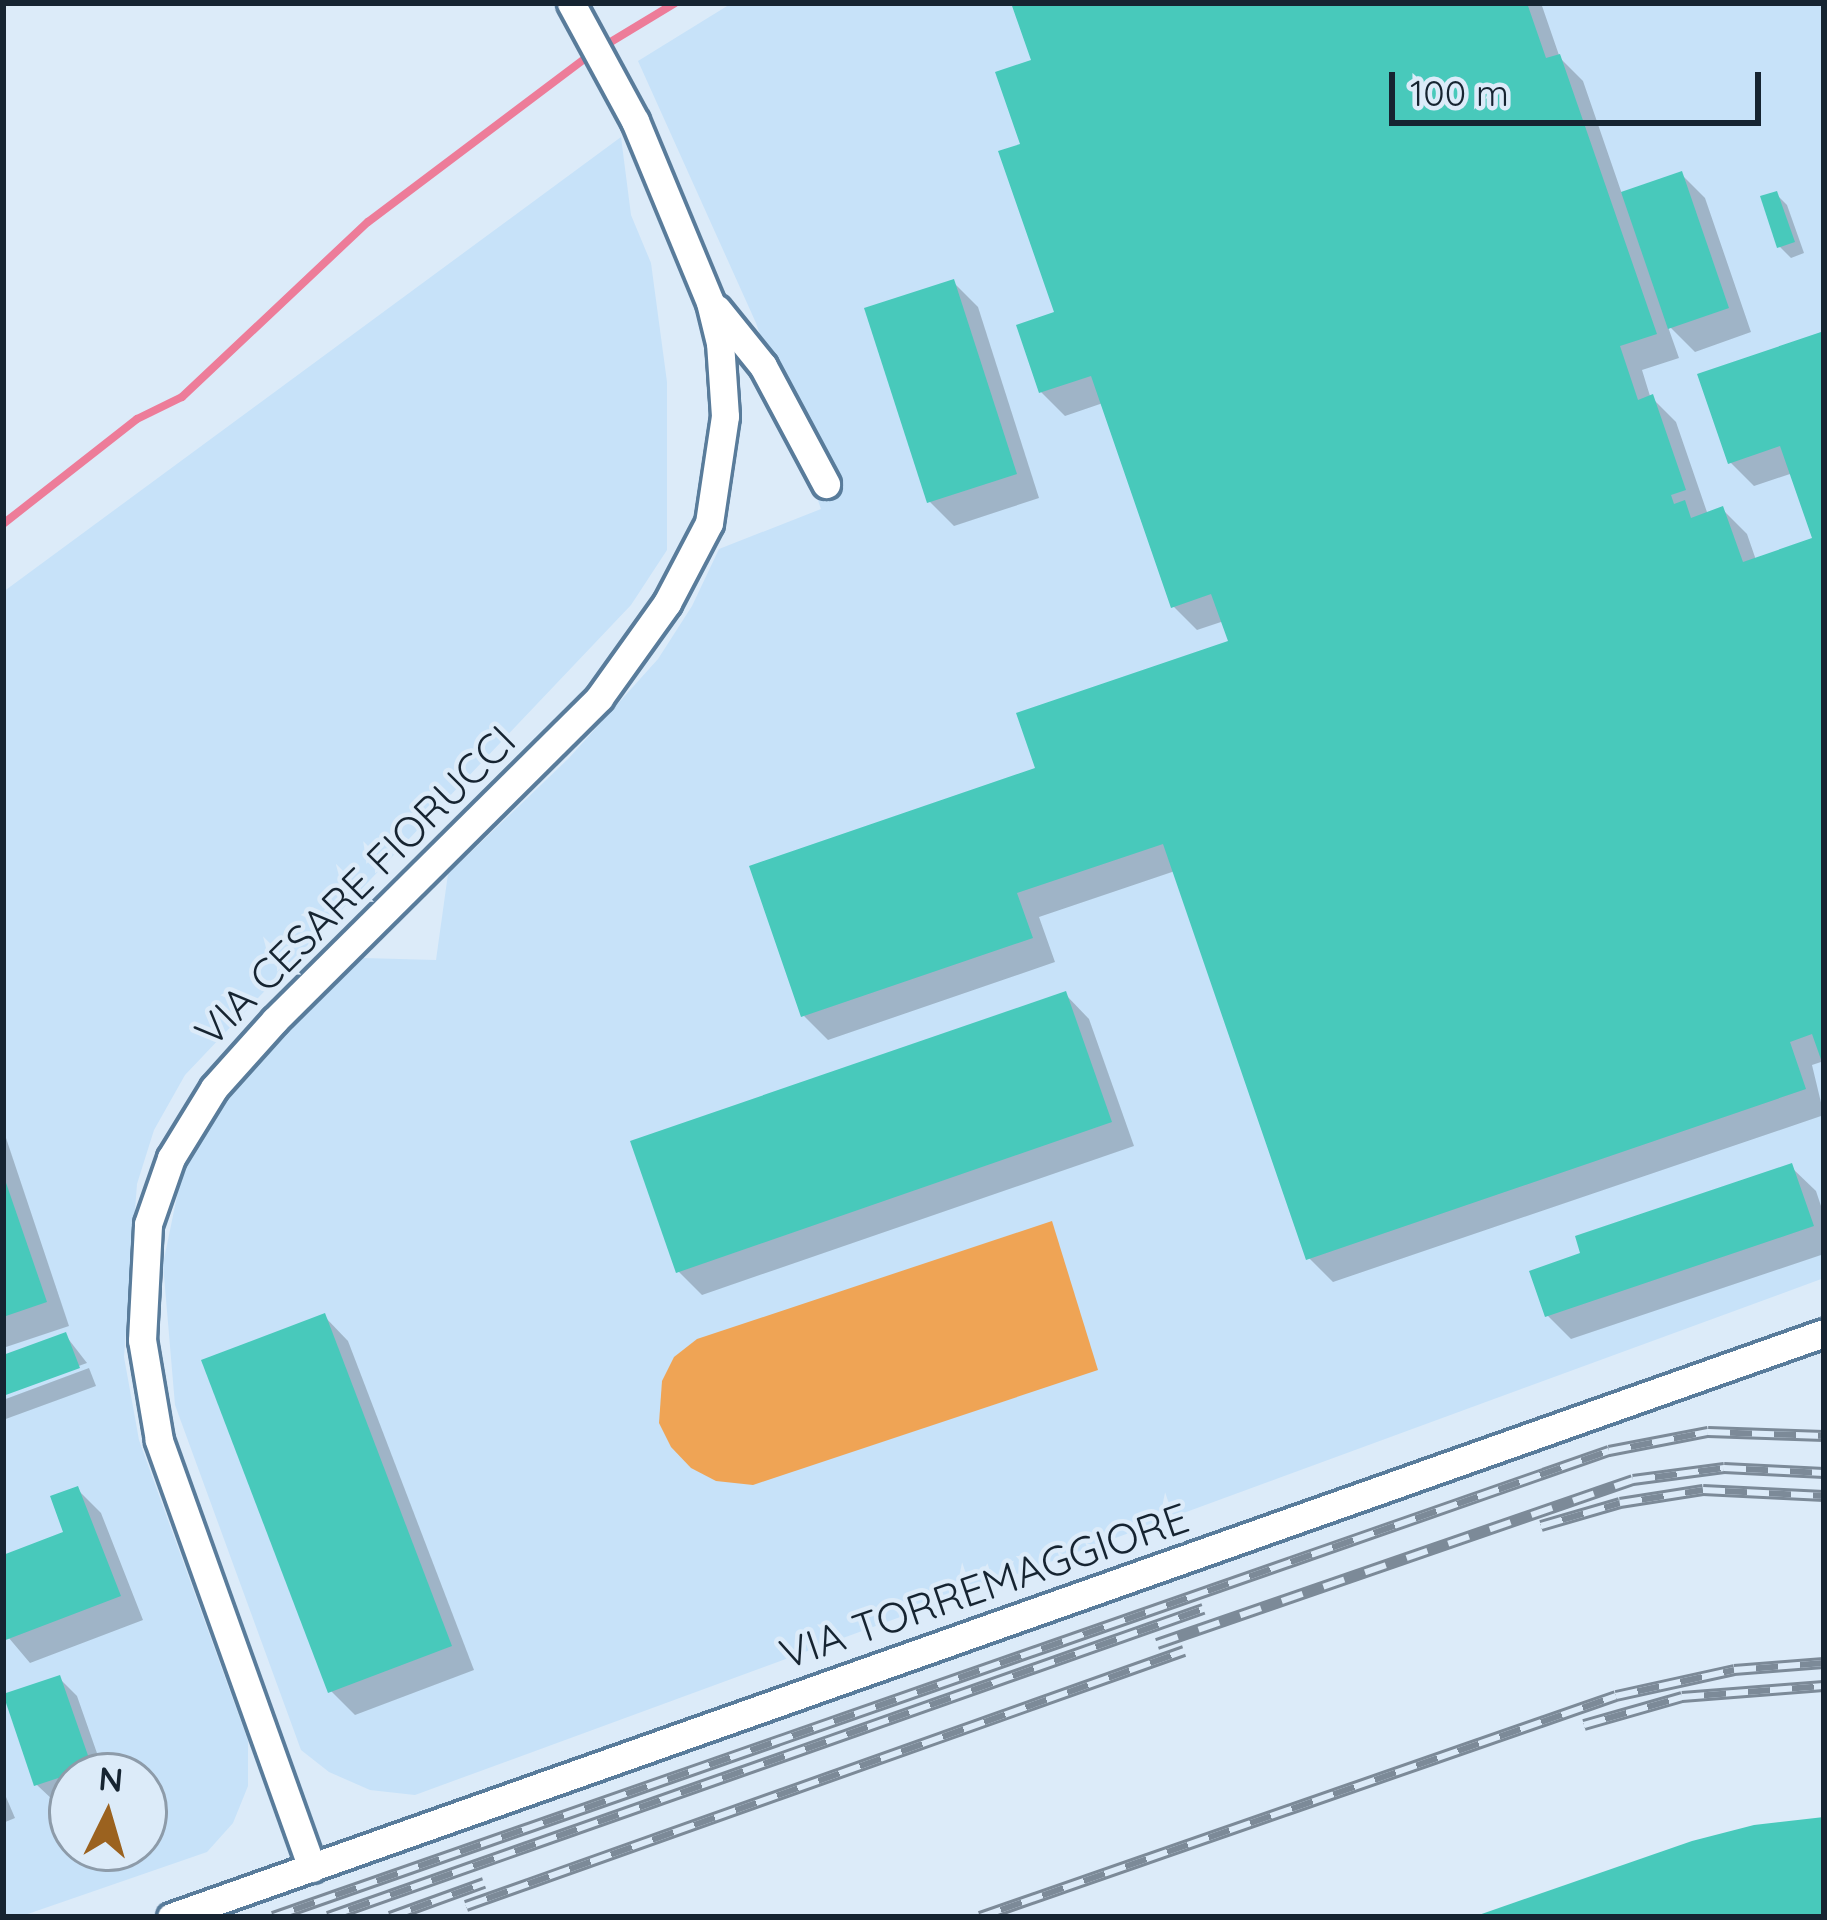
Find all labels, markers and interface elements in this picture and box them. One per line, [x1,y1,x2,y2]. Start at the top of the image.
scale bar [1395,48,1767,122]
text: 100 m [1410,70,1509,115]
street label: VIA CESARE FIORUCCI [184,715,526,1057]
street label: VIA TORREMAGGIORE [773,1492,1195,1680]
north arrow [48,1752,168,1872]
text: N [97,1757,125,1800]

